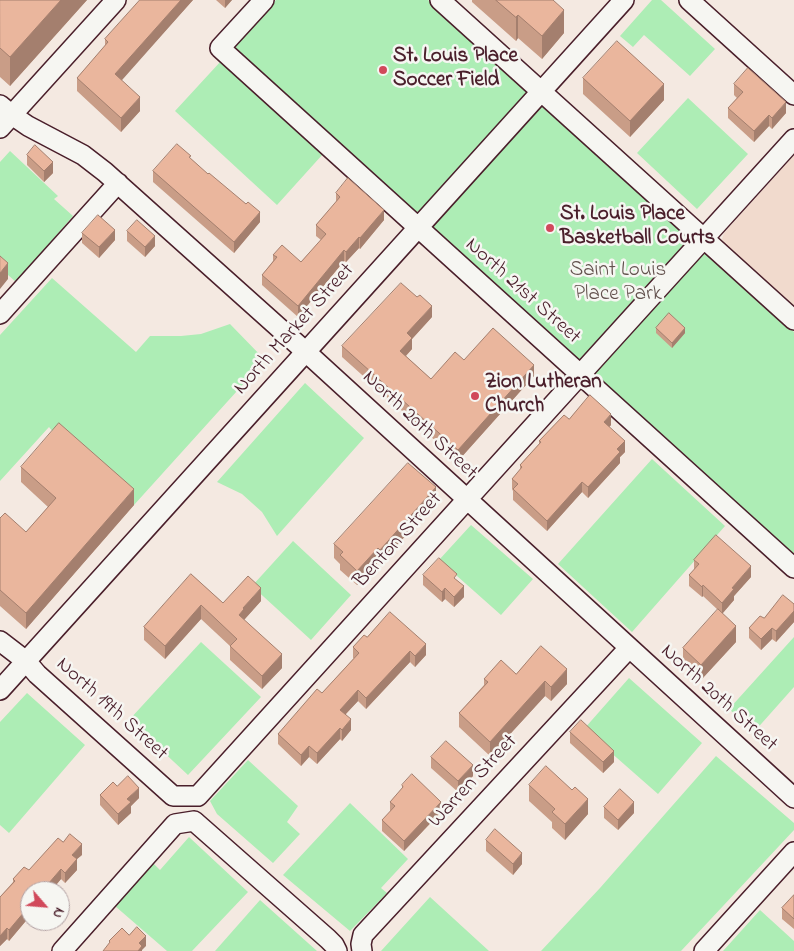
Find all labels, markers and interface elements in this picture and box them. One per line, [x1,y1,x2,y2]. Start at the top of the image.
place label: St. Louis Place Soccer Field [393,45,518,95]
marker: St. Louis Place Soccer Field [377,64,389,76]
place label: St. Louis Place Basketball Courts [560,203,715,253]
marker: St. Louis Place Basketball Courts [544,222,556,234]
street label: North 21st Street [459,233,585,351]
street label: North Market Street [229,259,361,401]
park label: Saint Louis Place Park [570,259,666,309]
street label: North 20th Street [356,366,482,486]
place label: Zion Lutheran Church [485,371,602,421]
marker: Zion Lutheran Church [469,390,481,402]
street label: Benton Street [349,488,449,594]
street label: North 20th Street [654,640,782,758]
street label: North 19th Street [50,653,172,767]
street label: Warren Street [424,730,524,834]
north arrow [20,881,70,931]
text: N [46,904,69,922]

